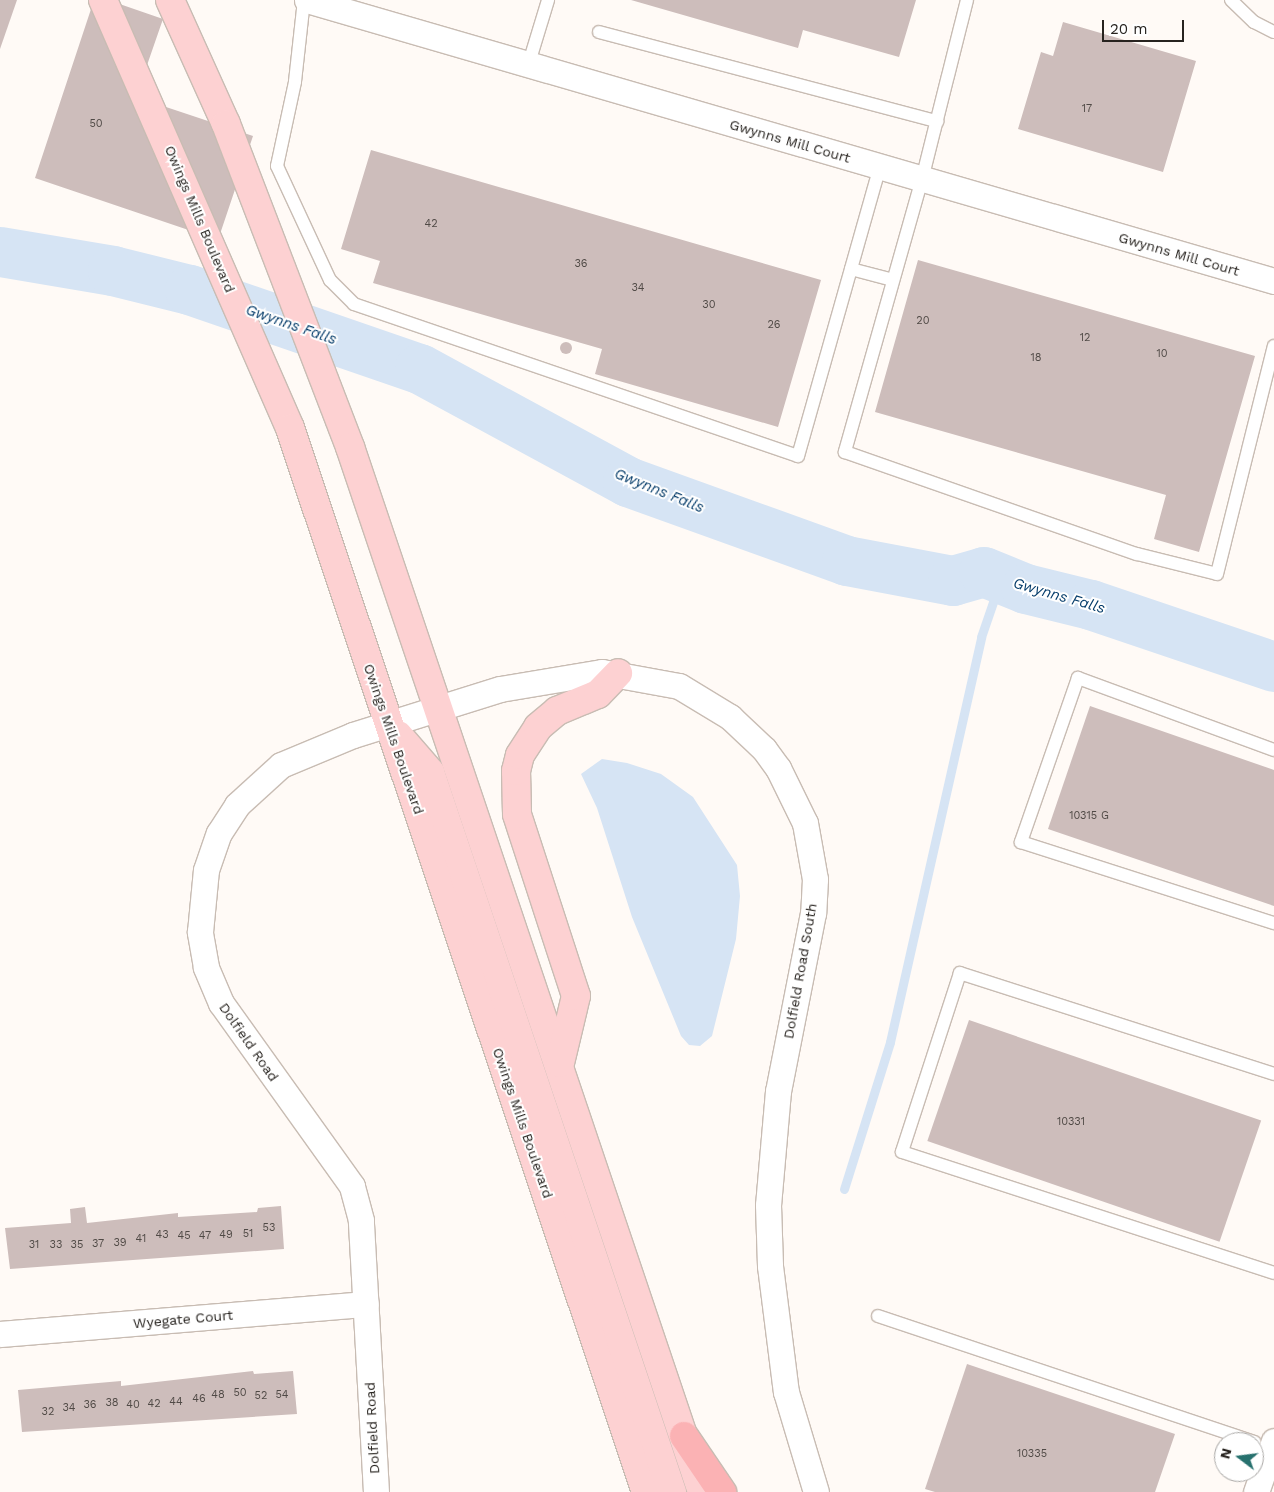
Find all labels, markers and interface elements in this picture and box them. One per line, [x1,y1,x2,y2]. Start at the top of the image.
scale bar [1104,10,1186,42]
text: 20 m [1110,20,1148,38]
house number: 17 [1082,102,1092,116]
street label: Gwynns Mill Court [727,116,853,166]
house number: 50 [89,117,103,131]
street label: Owings Mills Boulevard [161,143,239,295]
house number: 42 [424,217,438,231]
street label: Gwynns Mill Court [1116,229,1242,279]
house number: 36 [574,257,588,271]
house number: 34 [631,281,645,295]
house number: 30 [702,298,716,312]
water label: Gwynns Falls [243,301,339,349]
house number: 20 [916,314,930,328]
house number: 26 [767,318,781,332]
house number: 12 [1080,331,1090,345]
house number: 10 [1156,347,1168,361]
house number: 18 [1030,351,1042,365]
water label: Gwynns Falls [612,465,706,517]
water label: Gwynns Falls [1011,574,1107,618]
street label: Owings Mills Boulevard [360,662,428,816]
house number: 10315 G [1069,809,1109,823]
street label: Dolfield Road South [780,902,820,1040]
street label: Dolfield Road [216,999,282,1085]
street label: Owings Mills Boulevard [489,1046,557,1200]
house number: 10331 [1057,1115,1085,1129]
house number: 53 [263,1221,275,1235]
house number: 51 [243,1227,253,1241]
house number: 43 [155,1228,169,1242]
house number: 49 [219,1228,233,1242]
house number: 45 [177,1229,191,1243]
house number: 47 [199,1229,211,1243]
house number: 41 [136,1232,146,1246]
house number: 39 [113,1236,127,1250]
house number: 37 [92,1237,104,1251]
house number: 31 [29,1238,39,1252]
house number: 33 [50,1238,62,1252]
house number: 35 [71,1238,83,1252]
street label: Wyegate Court [132,1306,234,1332]
street label: Dolfield Road [361,1382,383,1474]
house number: 50 [233,1386,247,1400]
house number: 48 [211,1388,225,1402]
house number: 54 [275,1388,289,1402]
house number: 52 [255,1389,267,1403]
house number: 46 [192,1392,206,1406]
house number: 44 [169,1395,183,1409]
house number: 38 [105,1396,119,1410]
house number: 42 [147,1397,161,1411]
house number: 36 [83,1398,97,1412]
house number: 40 [126,1398,140,1412]
house number: 34 [62,1401,76,1415]
house number: 32 [42,1405,54,1419]
north arrow [1214,1432,1264,1482]
text: N [1216,1446,1235,1460]
house number: 10335 [1017,1447,1047,1461]

